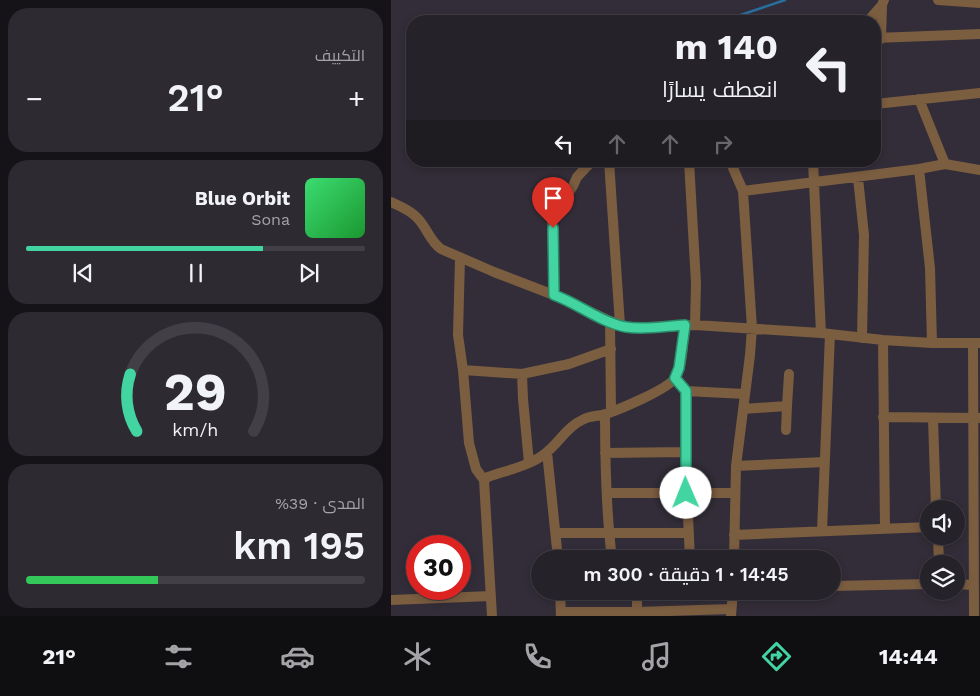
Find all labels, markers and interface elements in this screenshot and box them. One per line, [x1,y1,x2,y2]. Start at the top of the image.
text: 140 m [675,26,778,68]
icon: left [796,35,861,100]
text: التكييف [315,46,365,65]
text: 21° [167,76,224,120]
text: انعطف يسارًا [662,77,778,102]
text: − [26,82,43,115]
text: + [348,82,365,115]
icon: left [550,130,578,158]
icon: ahead [603,130,631,158]
icon: ahead [656,130,684,158]
icon: right [709,130,737,158]
pin [532,177,574,228]
icon: arrive [539,184,567,212]
text: Blue Orbit [195,187,290,210]
text: Sona [251,210,290,229]
icon: previous [69,259,97,287]
icon: pause [182,259,210,287]
icon: next [295,259,323,287]
text: 29 [164,362,227,423]
text: km/h [172,419,219,440]
position arrow [659,466,711,518]
text: المدى · 39% [275,494,365,513]
map controls [920,500,965,600]
button: sound [920,500,965,545]
text: 195 km [233,524,365,568]
speed limit sign: 30 [406,535,471,600]
button: layers [920,555,965,600]
text: 14:45 · 1 دقيقة · 300 m [583,563,789,586]
icon: filters [161,639,196,674]
icon: car [280,639,315,674]
icon: climate [400,639,435,674]
icon: phone [520,639,555,674]
icon: music [639,639,674,674]
icon: directions [759,639,794,674]
text: 21° [42,644,76,669]
text: 14:44 [879,644,938,669]

